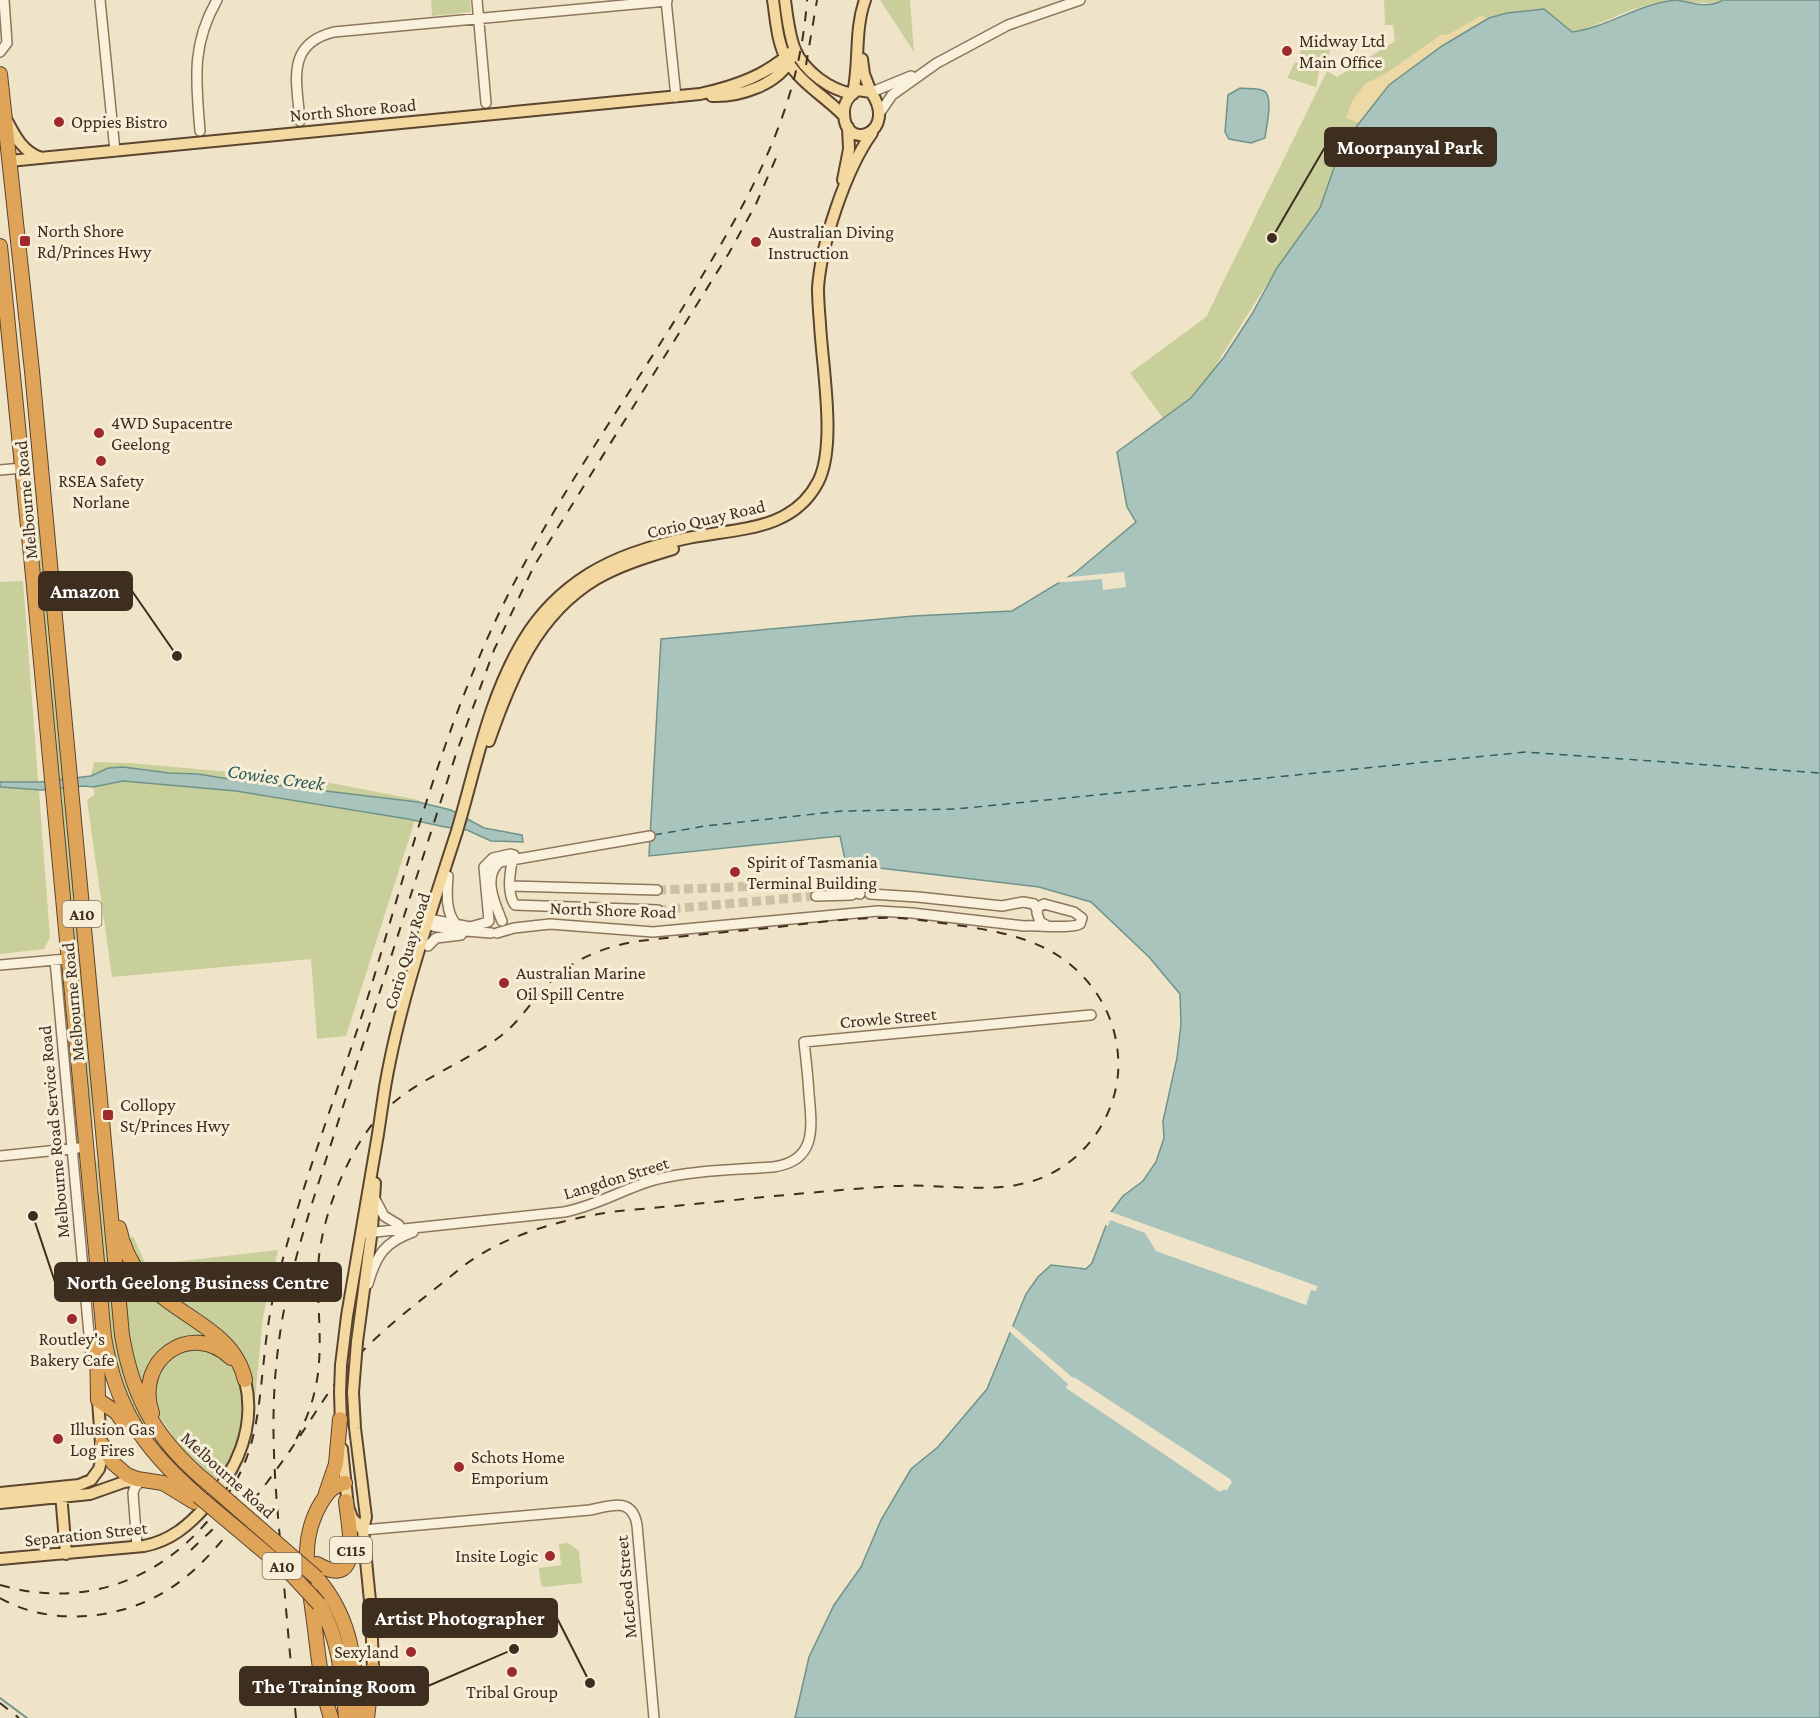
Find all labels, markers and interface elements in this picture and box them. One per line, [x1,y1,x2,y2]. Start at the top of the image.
place label: Midway Ltd Main Office [1299,31,1386,72]
marker: Midway Ltd Main Office [1280,44,1294,58]
street label: North Shore Road [289,94,418,125]
place label: Oppies Bistro [71,112,168,132]
marker: Oppies Bistro [52,115,66,129]
callout: Moorpanyal Park [1325,128,1496,166]
text: Moorpanyal Park [1337,136,1484,158]
place label: North Shore Rd/Princes Hwy [37,221,152,262]
place label: Australian Diving Instruction [768,222,894,263]
marker: North Shore Rd/Princes Hwy [18,234,32,248]
marker: Australian Diving Instruction [749,235,763,249]
place label: 4WD Supacentre Geelong [111,413,233,454]
marker: 4WD Supacentre Geelong [92,426,106,440]
street label: Melbourne Road [11,439,41,560]
marker: RSEA Safety Norlane [94,454,108,468]
place label: RSEA Safety Norlane [58,471,145,512]
street label: Corio Quay Road [645,496,768,542]
callout: Amazon [39,572,132,610]
text: Amazon [49,580,120,602]
water label: Cowies Creek [226,759,327,795]
place label: Spirit of Tasmania Terminal Building [747,852,878,893]
marker: Spirit of Tasmania Terminal Building [728,865,742,879]
street label: Corio Quay Road [380,890,434,1012]
street label: North Shore Road [549,898,677,922]
road number: A10 [62,901,101,927]
street label: Melbourne Road [58,941,88,1062]
place label: Australian Marine Oil Spill Centre [516,963,646,1004]
marker: Australian Marine Oil Spill Centre [497,976,511,990]
street label: Crowle Street [839,1004,938,1032]
street label: Melbourne Road Service Road [35,1024,73,1239]
place label: Collopy St/Princes Hwy [120,1095,230,1136]
marker: Collopy St/Princes Hwy [101,1108,115,1122]
street label: Langdon Street [561,1152,672,1204]
callout: North Geelong Business Centre [55,1263,341,1301]
text: North Geelong Business Centre [67,1271,329,1293]
marker: Routley's Bakery Cafe [65,1312,79,1326]
place label: Routley's Bakery Cafe [30,1329,114,1370]
place label: Illusion Gas Log Fires [70,1419,155,1460]
street label: Melbourne Road [177,1428,279,1523]
marker: Illusion Gas Log Fires [51,1432,65,1446]
place label: Schots Home Emporium [471,1447,565,1488]
marker: Schots Home Emporium [452,1460,466,1474]
street label: Separation Street [24,1518,149,1550]
street label: McLeod Street [611,1534,640,1639]
road number: C115 [330,1537,372,1563]
place label: Insite Logic [455,1546,539,1566]
marker: Insite Logic [543,1549,557,1563]
road number: A10 [262,1553,302,1579]
callout: Artist Photographer [363,1599,557,1637]
text: Artist Photographer [374,1607,545,1629]
place label: Sexyland [334,1642,400,1662]
marker: Sexyland [404,1645,418,1659]
marker: Tribal Group [505,1665,519,1679]
callout: The Training Room [240,1667,428,1705]
text: The Training Room [252,1675,416,1697]
place label: Tribal Group [466,1682,558,1702]

